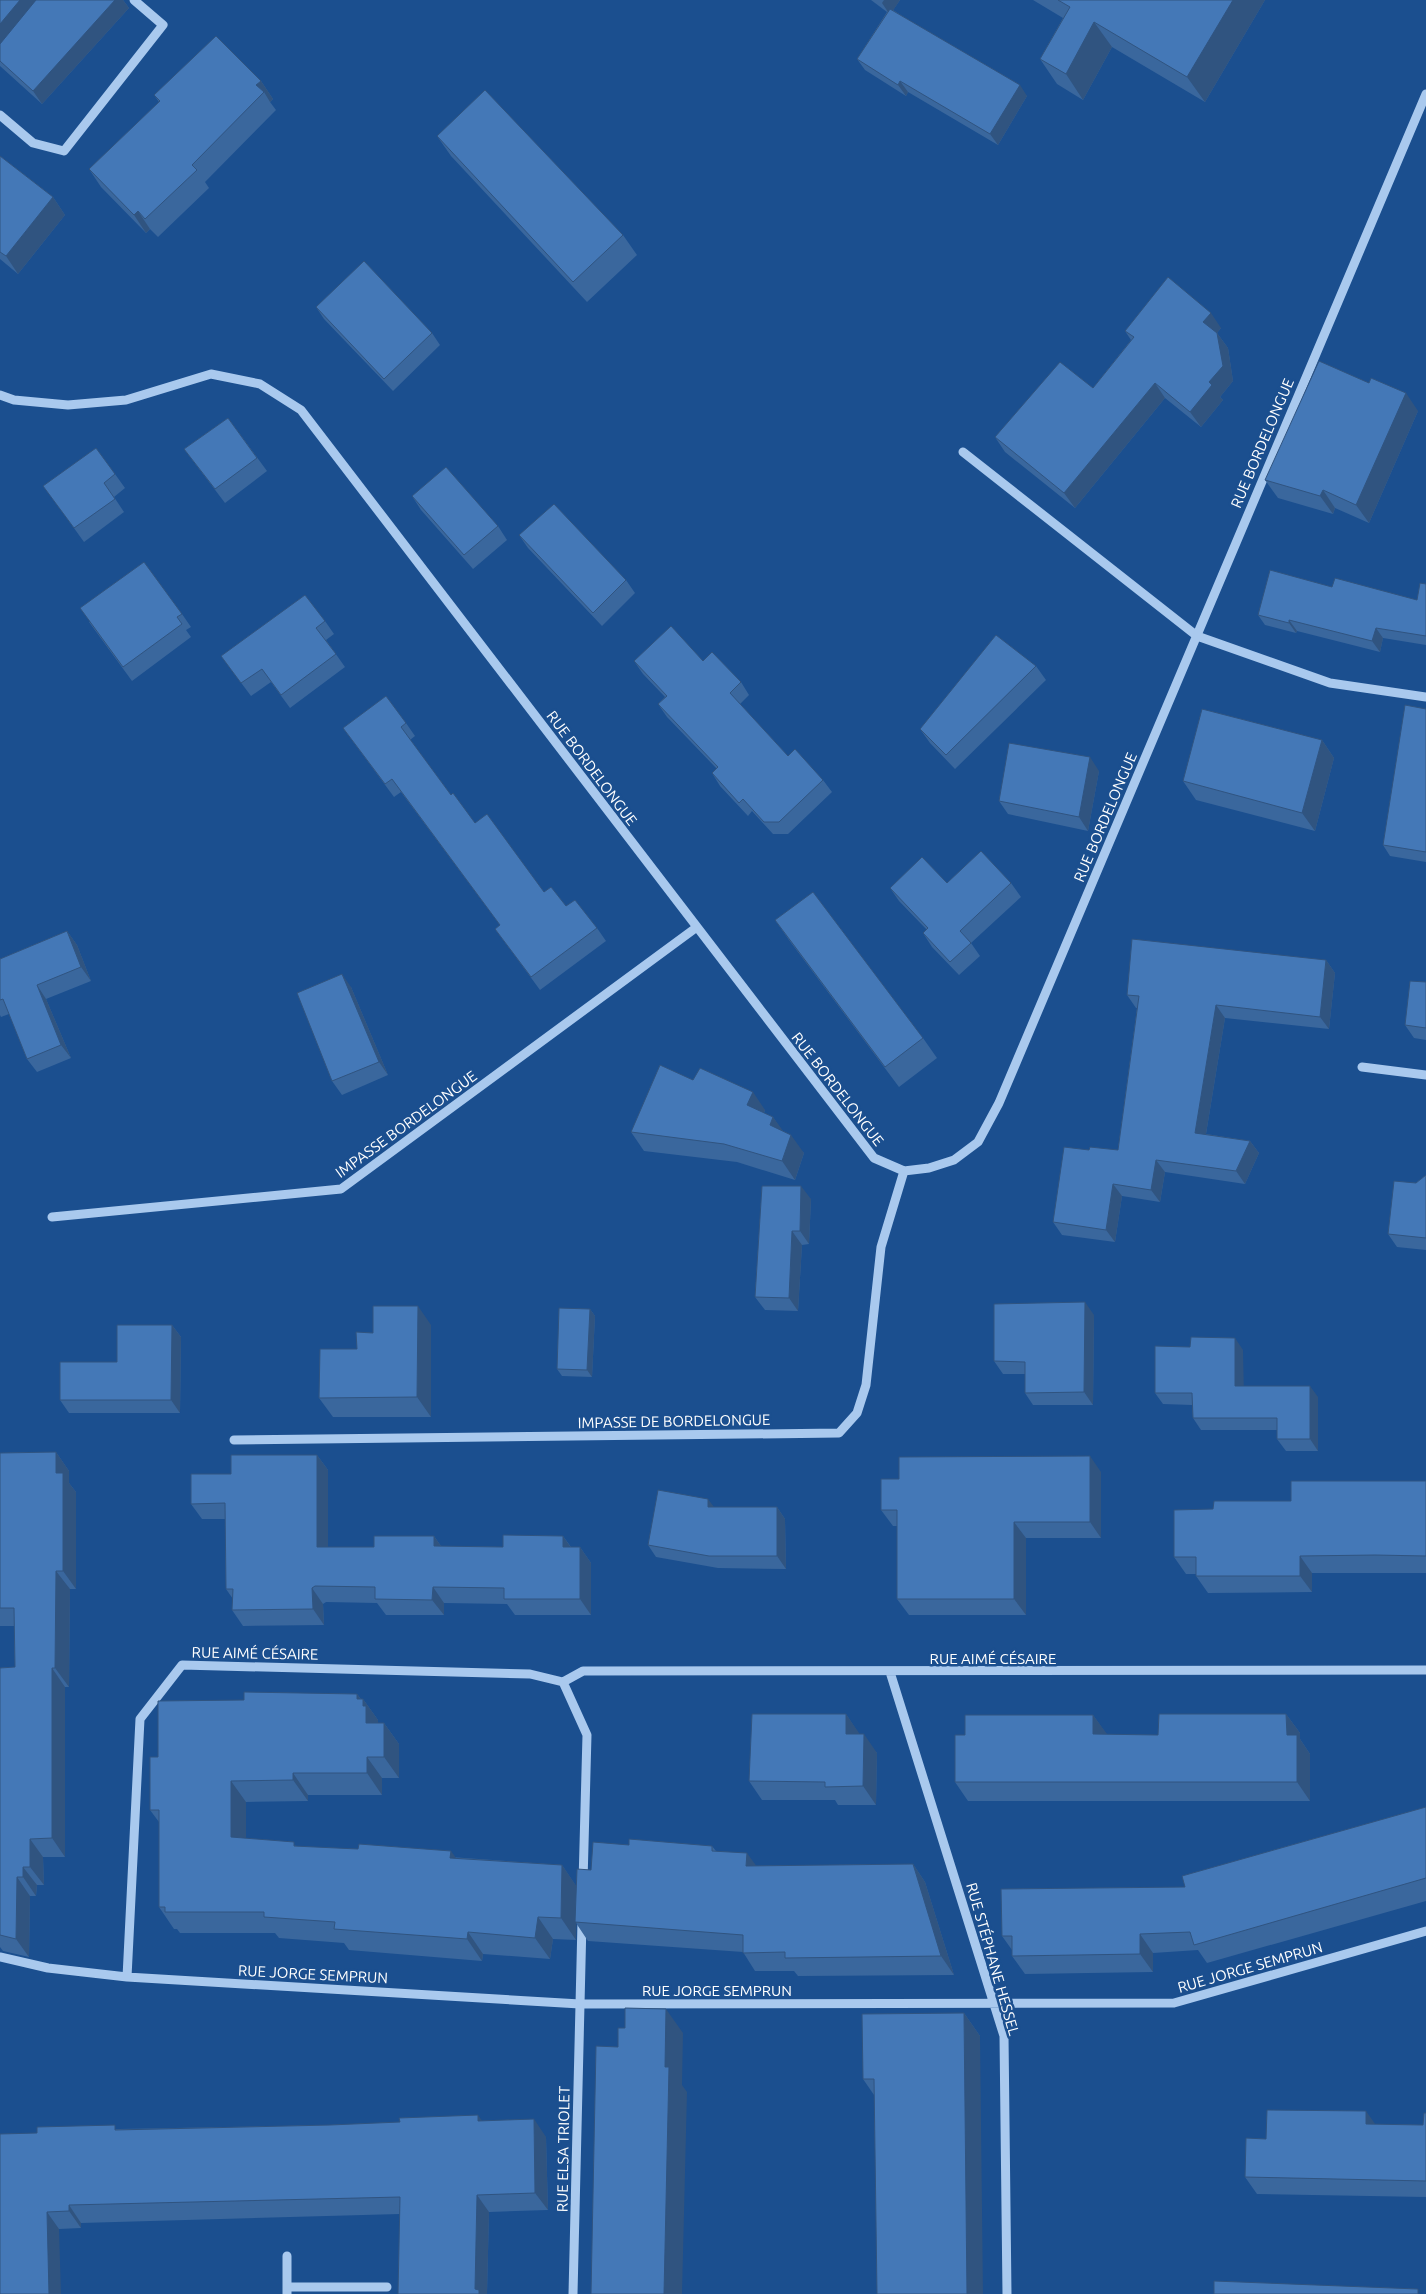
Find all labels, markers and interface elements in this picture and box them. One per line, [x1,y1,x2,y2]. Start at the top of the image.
street label: RUE BORDELONGUE [1227,376,1297,510]
street label: RUE BORDELONGUE [543,707,641,829]
street label: RUE BORDELONGUE [1070,750,1140,884]
street label: RUE BORDELONGUE [788,1029,888,1149]
street label: IMPASSE BORDELONGUE [332,1067,480,1181]
street label: IMPASSE DE BORDELONGUE [577,1411,771,1431]
street label: RUE AIMÉ CÉSAIRE [191,1643,319,1663]
street label: RUE AIMÉ CÉSAIRE [930,1650,1056,1667]
street label: RUE STÉPHANE HESSEL [963,1881,1023,2038]
street label: RUE JORGE SEMPRUN [1176,1938,1324,1996]
street label: RUE JORGE SEMPRUN [238,1962,388,1986]
street label: RUE JORGE SEMPRUN [642,1982,792,1999]
street label: RUE ELSA TRIOLET [553,2085,573,2212]

